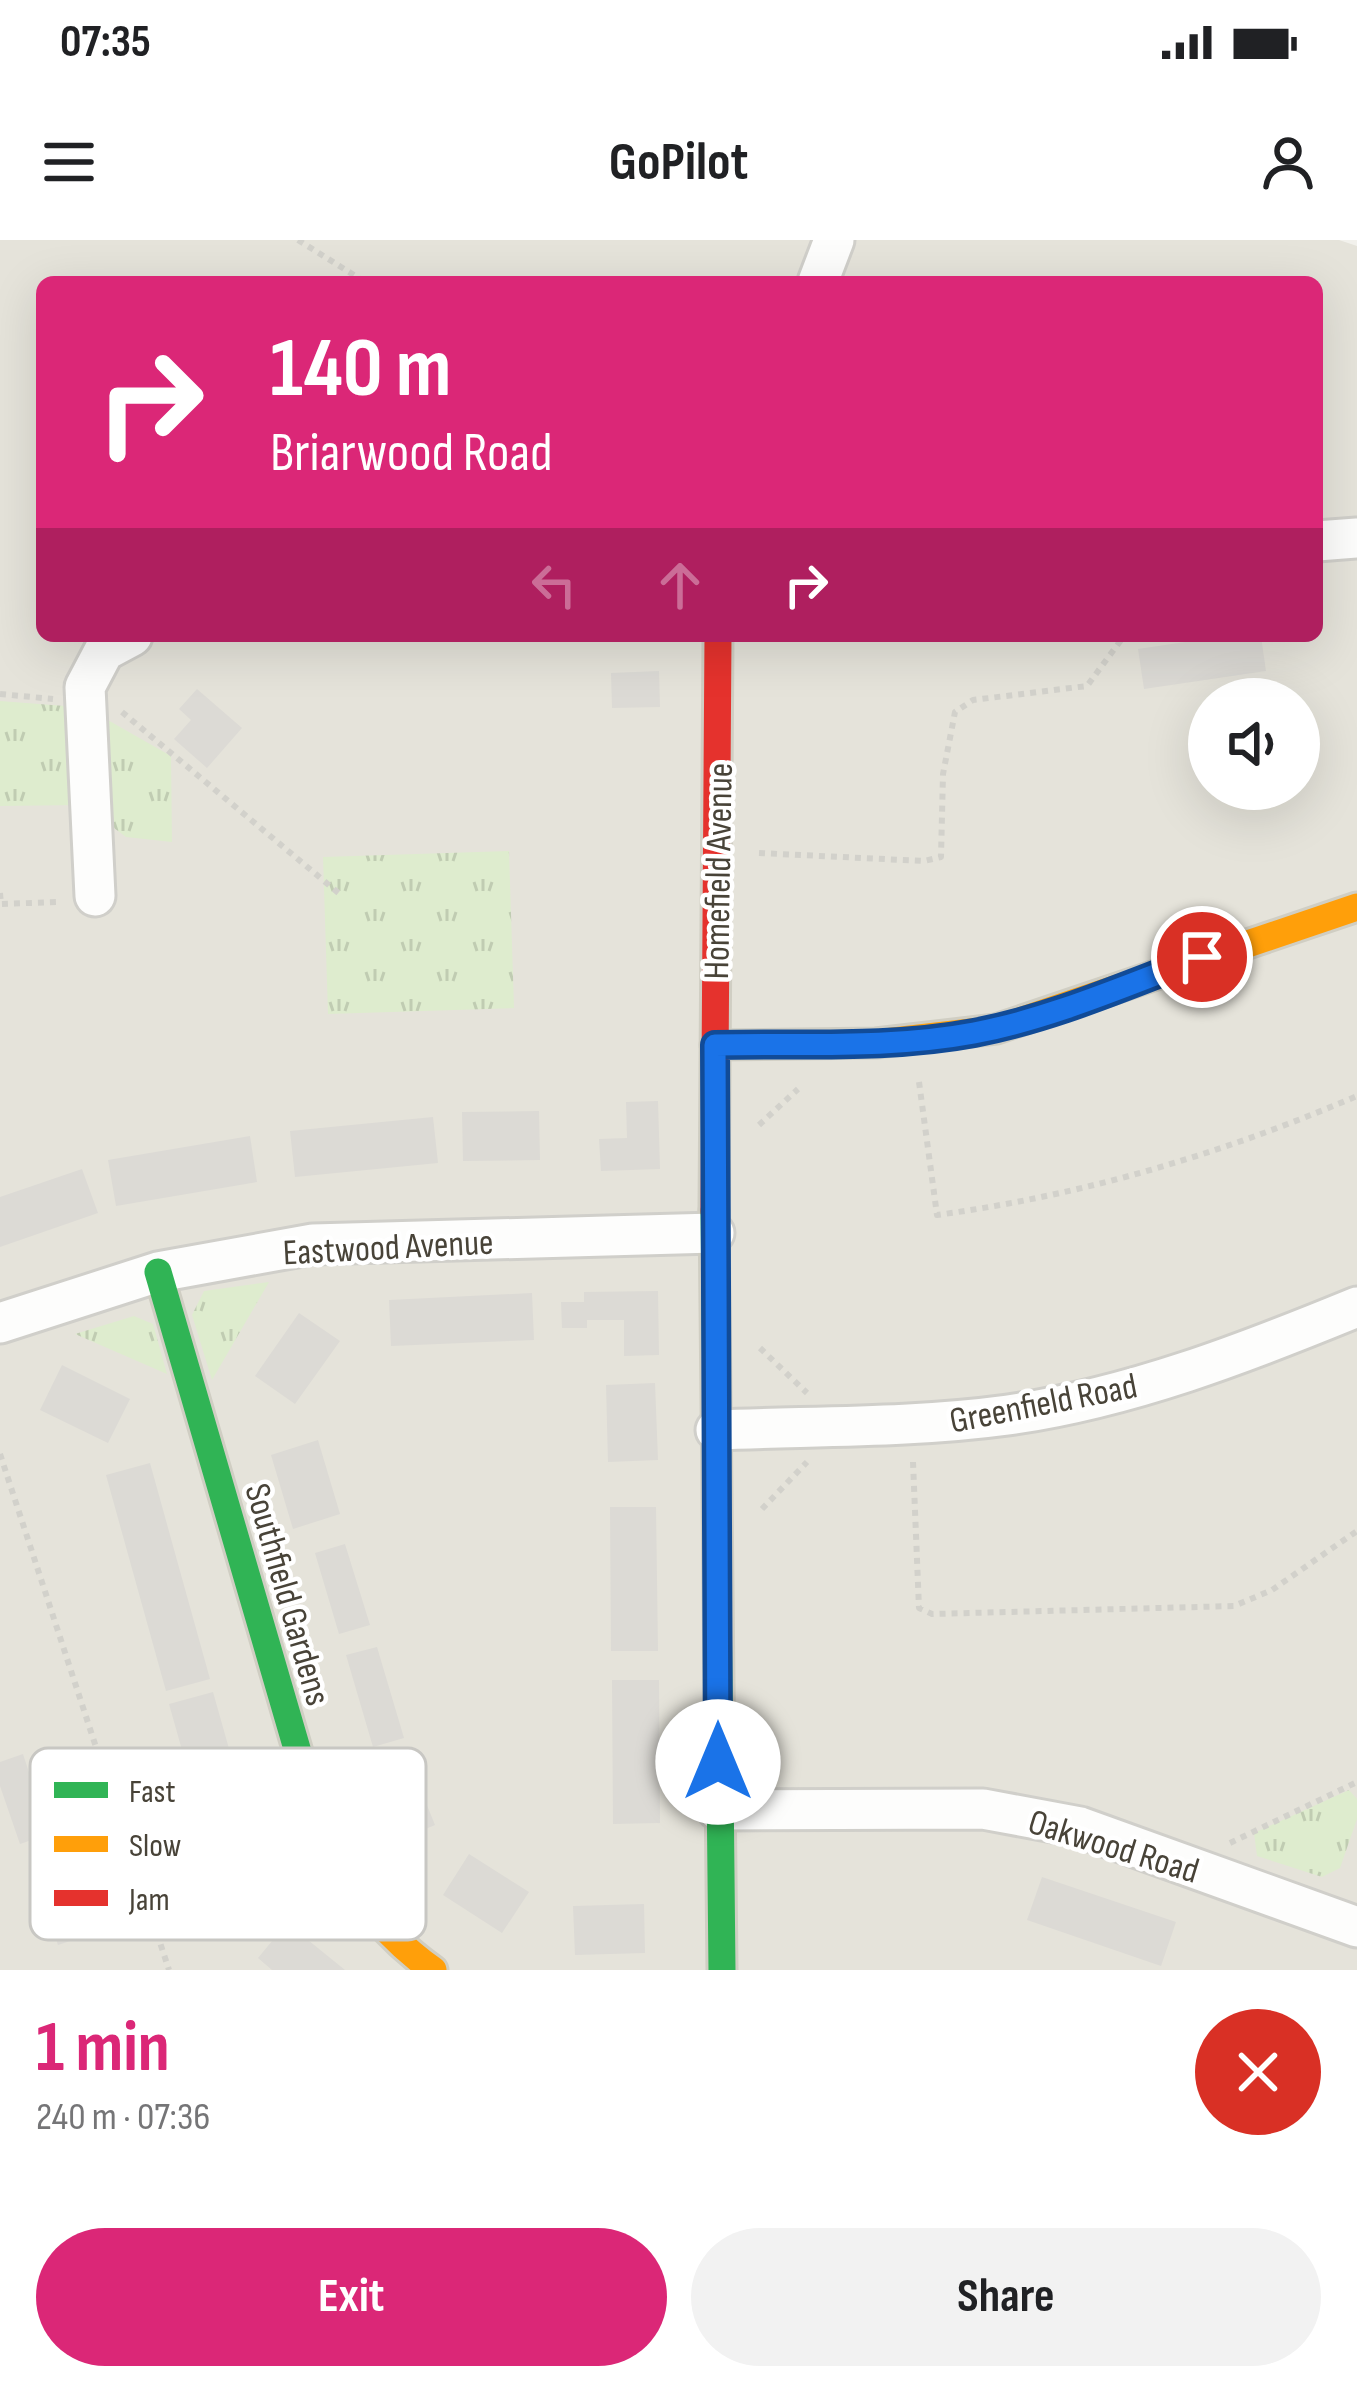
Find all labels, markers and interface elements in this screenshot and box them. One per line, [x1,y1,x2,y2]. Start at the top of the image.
text: 07:35 [60,15,151,70]
icon: menu [36,129,102,195]
icon: person [1255,129,1321,195]
text: GoPilot [609,130,748,195]
text: 140 m [270,319,451,420]
icon: right [72,324,228,480]
text: Briarwood Road [270,421,553,486]
icon: left [521,552,587,618]
icon: ahead [647,552,713,618]
icon: right [773,552,839,618]
map controls [1188,678,1320,810]
button: sound [1188,678,1320,810]
street label: Homefield Avenue [696,762,743,980]
pin [1151,906,1253,1008]
icon: arrive [1169,924,1235,990]
street label: Eastwood Avenue [282,1222,495,1275]
street label: Greenfield Road [946,1365,1141,1444]
street label: Southfield Gardens [234,1479,339,1711]
position arrow [655,1699,781,1825]
legend [30,1748,426,1940]
text: Fast [129,1772,176,1812]
street label: Oakwood Road [1023,1801,1204,1894]
text: Slow [129,1826,181,1866]
text: Jam [128,1880,170,1920]
text: 1 min [36,2005,170,2092]
button: close [1195,2009,1321,2135]
text: 240 m · 07:36 [36,2094,210,2141]
button: Exit [36,2228,667,2366]
button: Share [691,2228,1321,2366]

